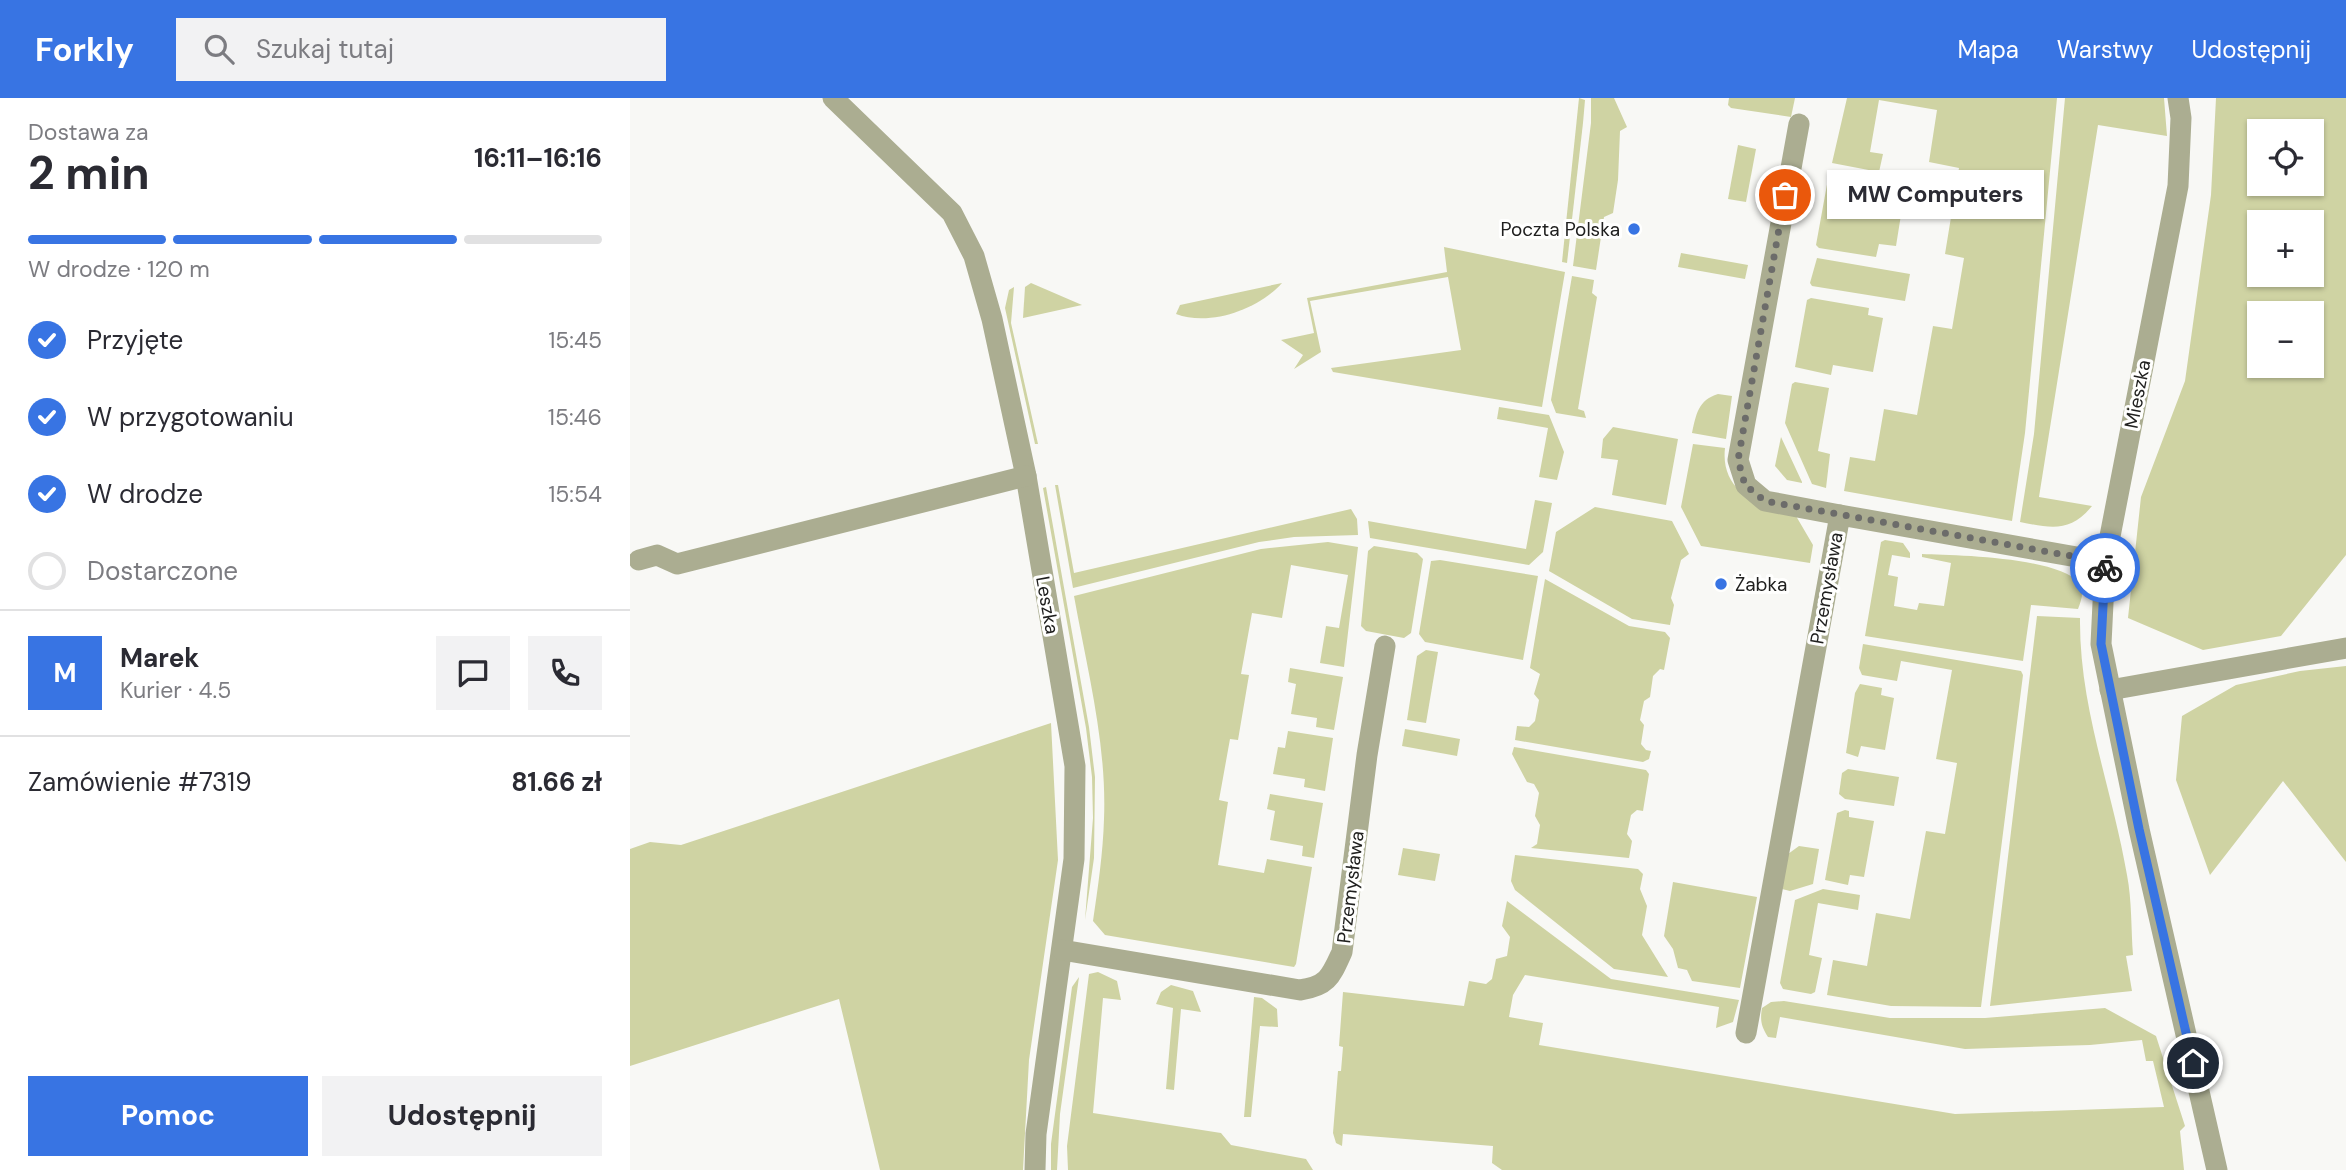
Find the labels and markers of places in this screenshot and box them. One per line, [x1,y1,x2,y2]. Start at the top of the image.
pin [1755,165,1815,225]
callout: MW Computers [1827,170,2044,220]
place label: Poczta Polska [1501,217,1620,242]
marker: Poczta Polska [1626,221,1642,237]
place label: Żabka [1735,572,1787,597]
marker: Żabka [1713,576,1729,592]
pin [2163,1033,2223,1093]

